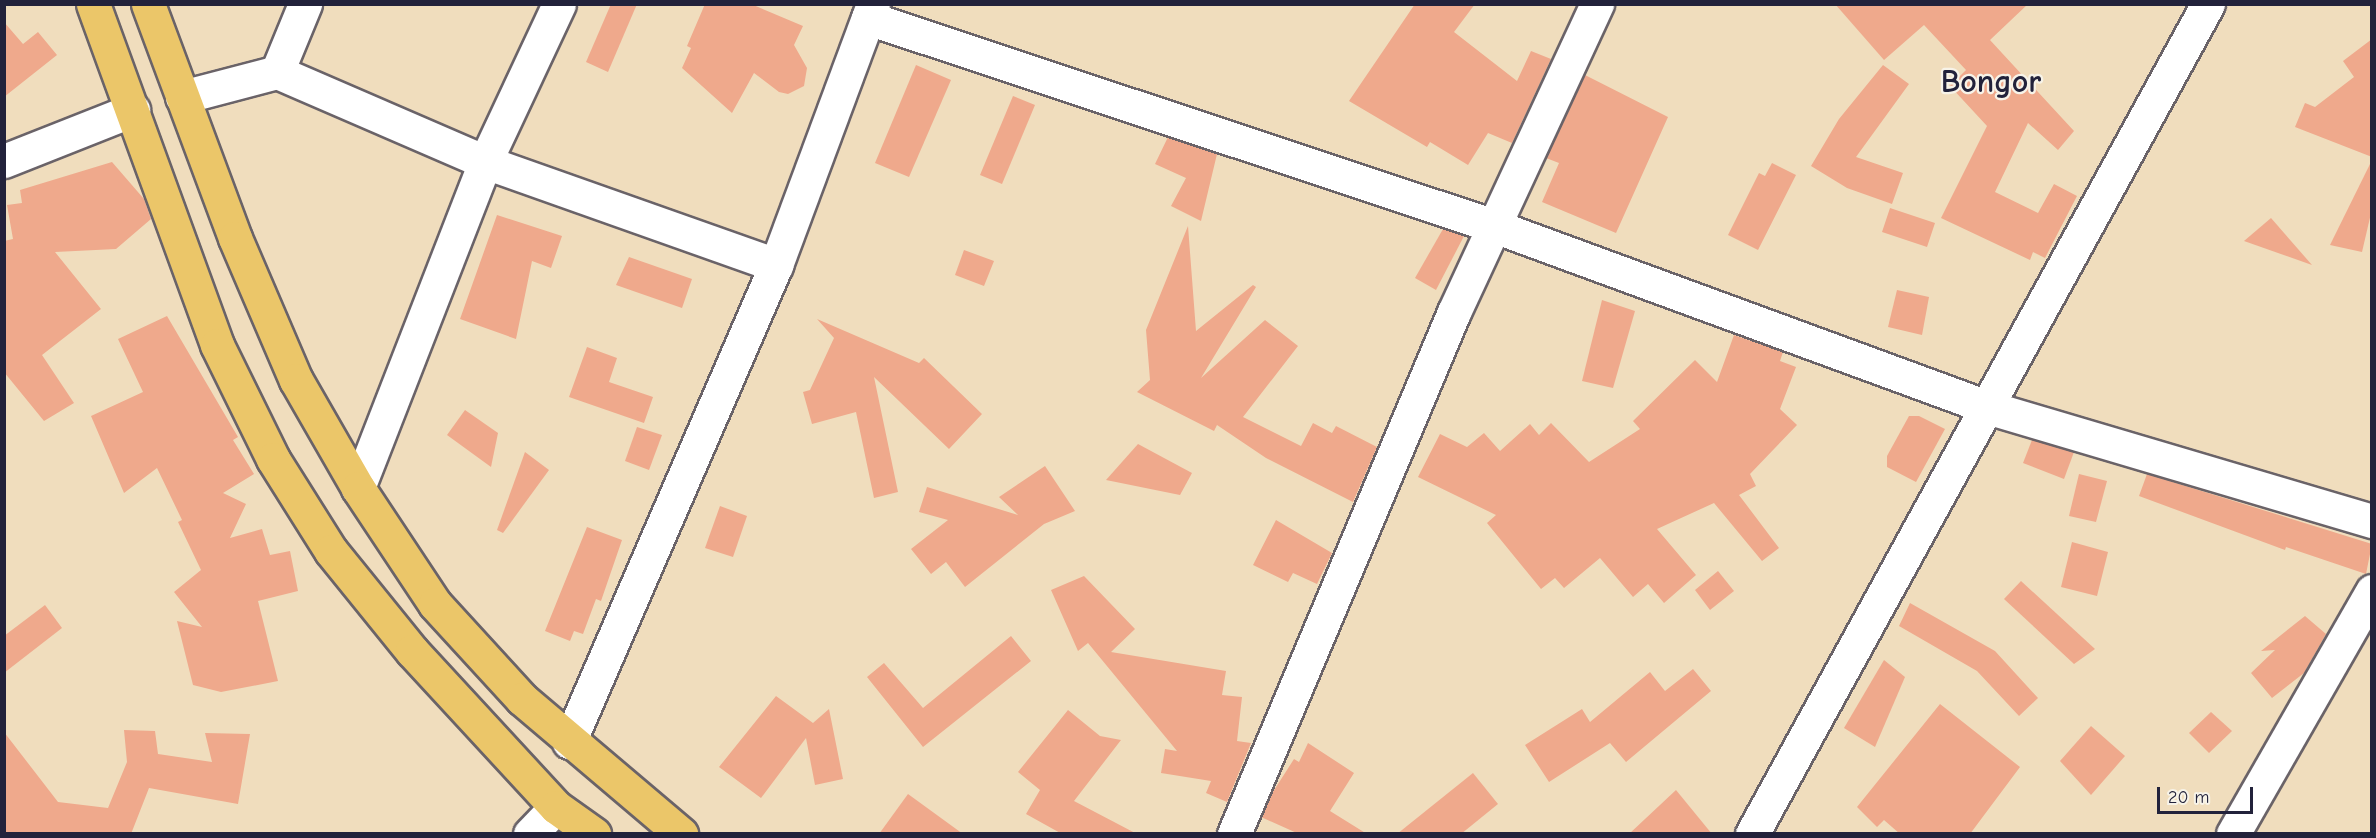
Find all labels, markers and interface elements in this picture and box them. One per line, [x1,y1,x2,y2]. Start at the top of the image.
district label: Bongor [1941,63,2041,101]
scale bar [2160,775,2256,813]
text: 20 m [2168,787,2209,808]

